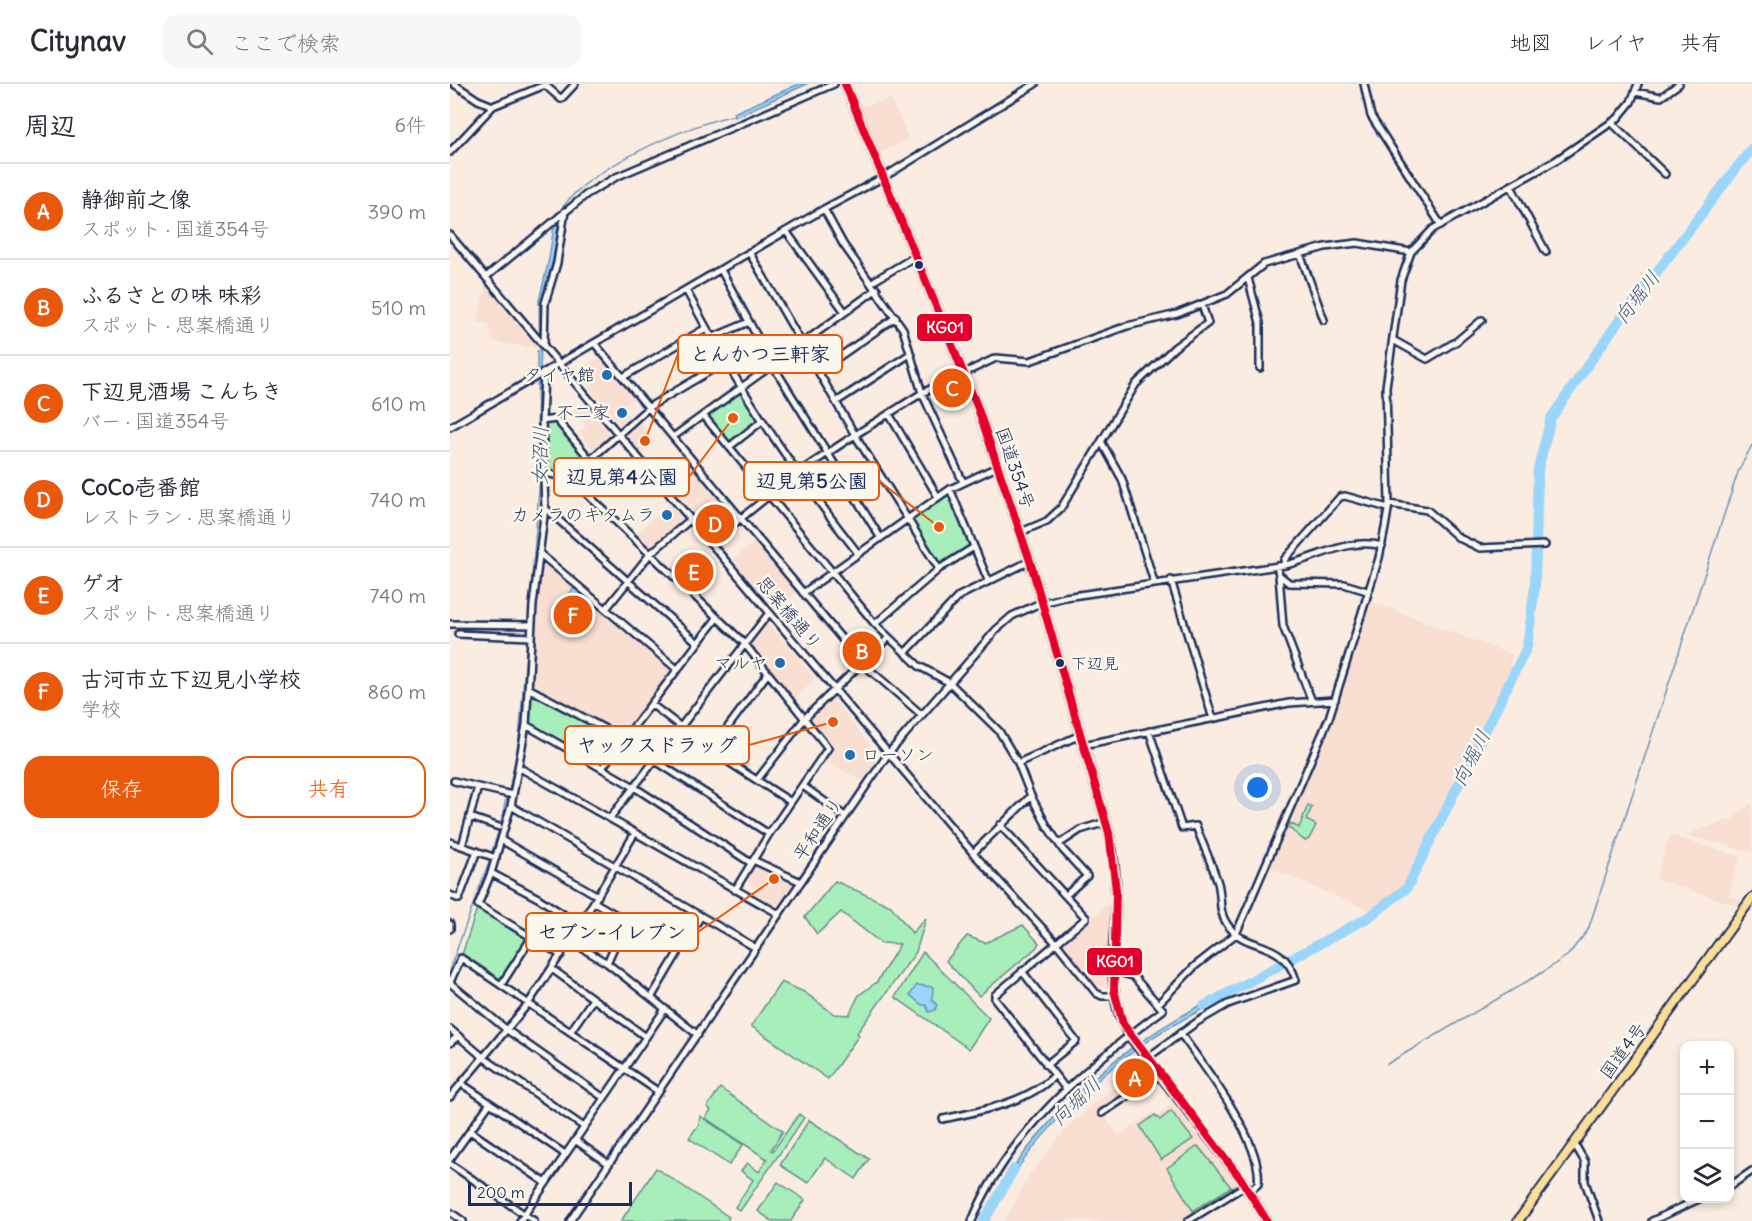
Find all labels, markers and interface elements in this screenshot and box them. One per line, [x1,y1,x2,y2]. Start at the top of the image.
search box [162,14,582,68]
text: Citynav [30,23,126,59]
icon: search [183,25,216,58]
text: ここで検索 [231,29,341,57]
text: 地図 [1510,29,1552,56]
text: レイヤ [1585,29,1647,56]
text: 共有 [1680,29,1722,56]
text: 周辺 [24,109,76,142]
text: 6件 [394,112,426,137]
text: 静御前之像 [81,185,191,213]
text: A [37,199,50,224]
text: 390 m [368,199,426,224]
text: スポット · 国道354号 [81,216,269,241]
unlabelled marker [913,259,925,271]
water label: 向堀川 [1608,265,1665,328]
text: ふるさとの味 味彩 [81,281,262,309]
text: B [37,295,50,320]
text: 510 m [371,295,426,320]
text: スポット · 思案橋通り [81,312,275,337]
line badge: KG01 [916,313,973,342]
text: KG01 [926,317,964,337]
callout: とんかつ三軒家 [678,335,842,373]
text: とんかつ三軒家 [690,341,830,366]
place label: タイヤ館 [524,363,595,386]
pin: C [932,366,972,410]
marker: タイヤ館 [600,368,614,382]
text: 下辺見酒場 こんちき [81,377,283,405]
text: C [37,391,50,416]
text: 610 m [371,391,426,416]
place label: 不二家 [556,401,610,424]
marker: 不二家 [615,406,629,420]
text: バー · 国道354号 [81,408,229,433]
street label: 国道354号 [991,424,1040,512]
water label: 女沼川 [526,426,553,486]
callout: 辺見第4公園 [554,458,689,496]
callout: 辺見第5公園 [744,462,879,500]
text: 辺見第4公園 [566,464,678,489]
text: 辺見第5公園 [756,468,868,493]
text: CoCo壱番館 [81,473,200,501]
text: D [36,487,51,512]
text: 740 m [370,487,426,512]
pin: D [696,502,734,546]
place label: カメラのキタムラ [511,503,655,526]
text: レストラン · 思案橋通り [81,504,297,529]
marker: カメラのキタムラ [660,508,674,522]
pin: E [674,550,714,594]
text: ゲオ [81,569,125,597]
street label: 思案橋通り [752,571,827,655]
text: E [38,583,49,608]
text: 740 m [370,583,426,608]
pin: F [554,592,592,638]
text: スポット · 思案橋通り [81,600,275,625]
pin: B [842,628,882,674]
place label: マルヤ [714,651,768,674]
place label: 下辺見 [1071,653,1119,673]
marker: マルヤ [773,656,787,670]
marker: 下辺見 [1054,657,1066,669]
text: 古河市立下辺見小学校 [81,665,301,693]
text: F [38,679,49,704]
text: 860 m [367,679,426,704]
text: 学校 [81,696,121,721]
water label: 向堀川 [1446,725,1495,790]
callout: ヤックスドラッグ [565,726,749,764]
text: ヤックスドラッグ [577,732,737,757]
place label: ローソン [862,743,934,766]
marker: ローソン [843,748,857,762]
button: 保存 [24,756,219,818]
button: 共有 [231,756,426,818]
your location [1243,773,1272,802]
street label: 平和通り [788,792,847,865]
callout: セブン-イレブン [526,913,698,951]
text: セブン-イレブン [538,919,686,944]
line badge: KG01 [1086,947,1143,976]
text: KG01 [1096,951,1134,971]
street label: 国道4号 [1594,1018,1651,1084]
map controls [1680,1041,1734,1203]
button: + [1680,1041,1734,1095]
pin: A [1116,1056,1154,1100]
water label: 向堀川 [1045,1071,1106,1130]
button: − [1680,1095,1734,1149]
button: layers [1680,1149,1734,1203]
scale bar [468,1179,632,1206]
text: 200 m [477,1182,525,1202]

